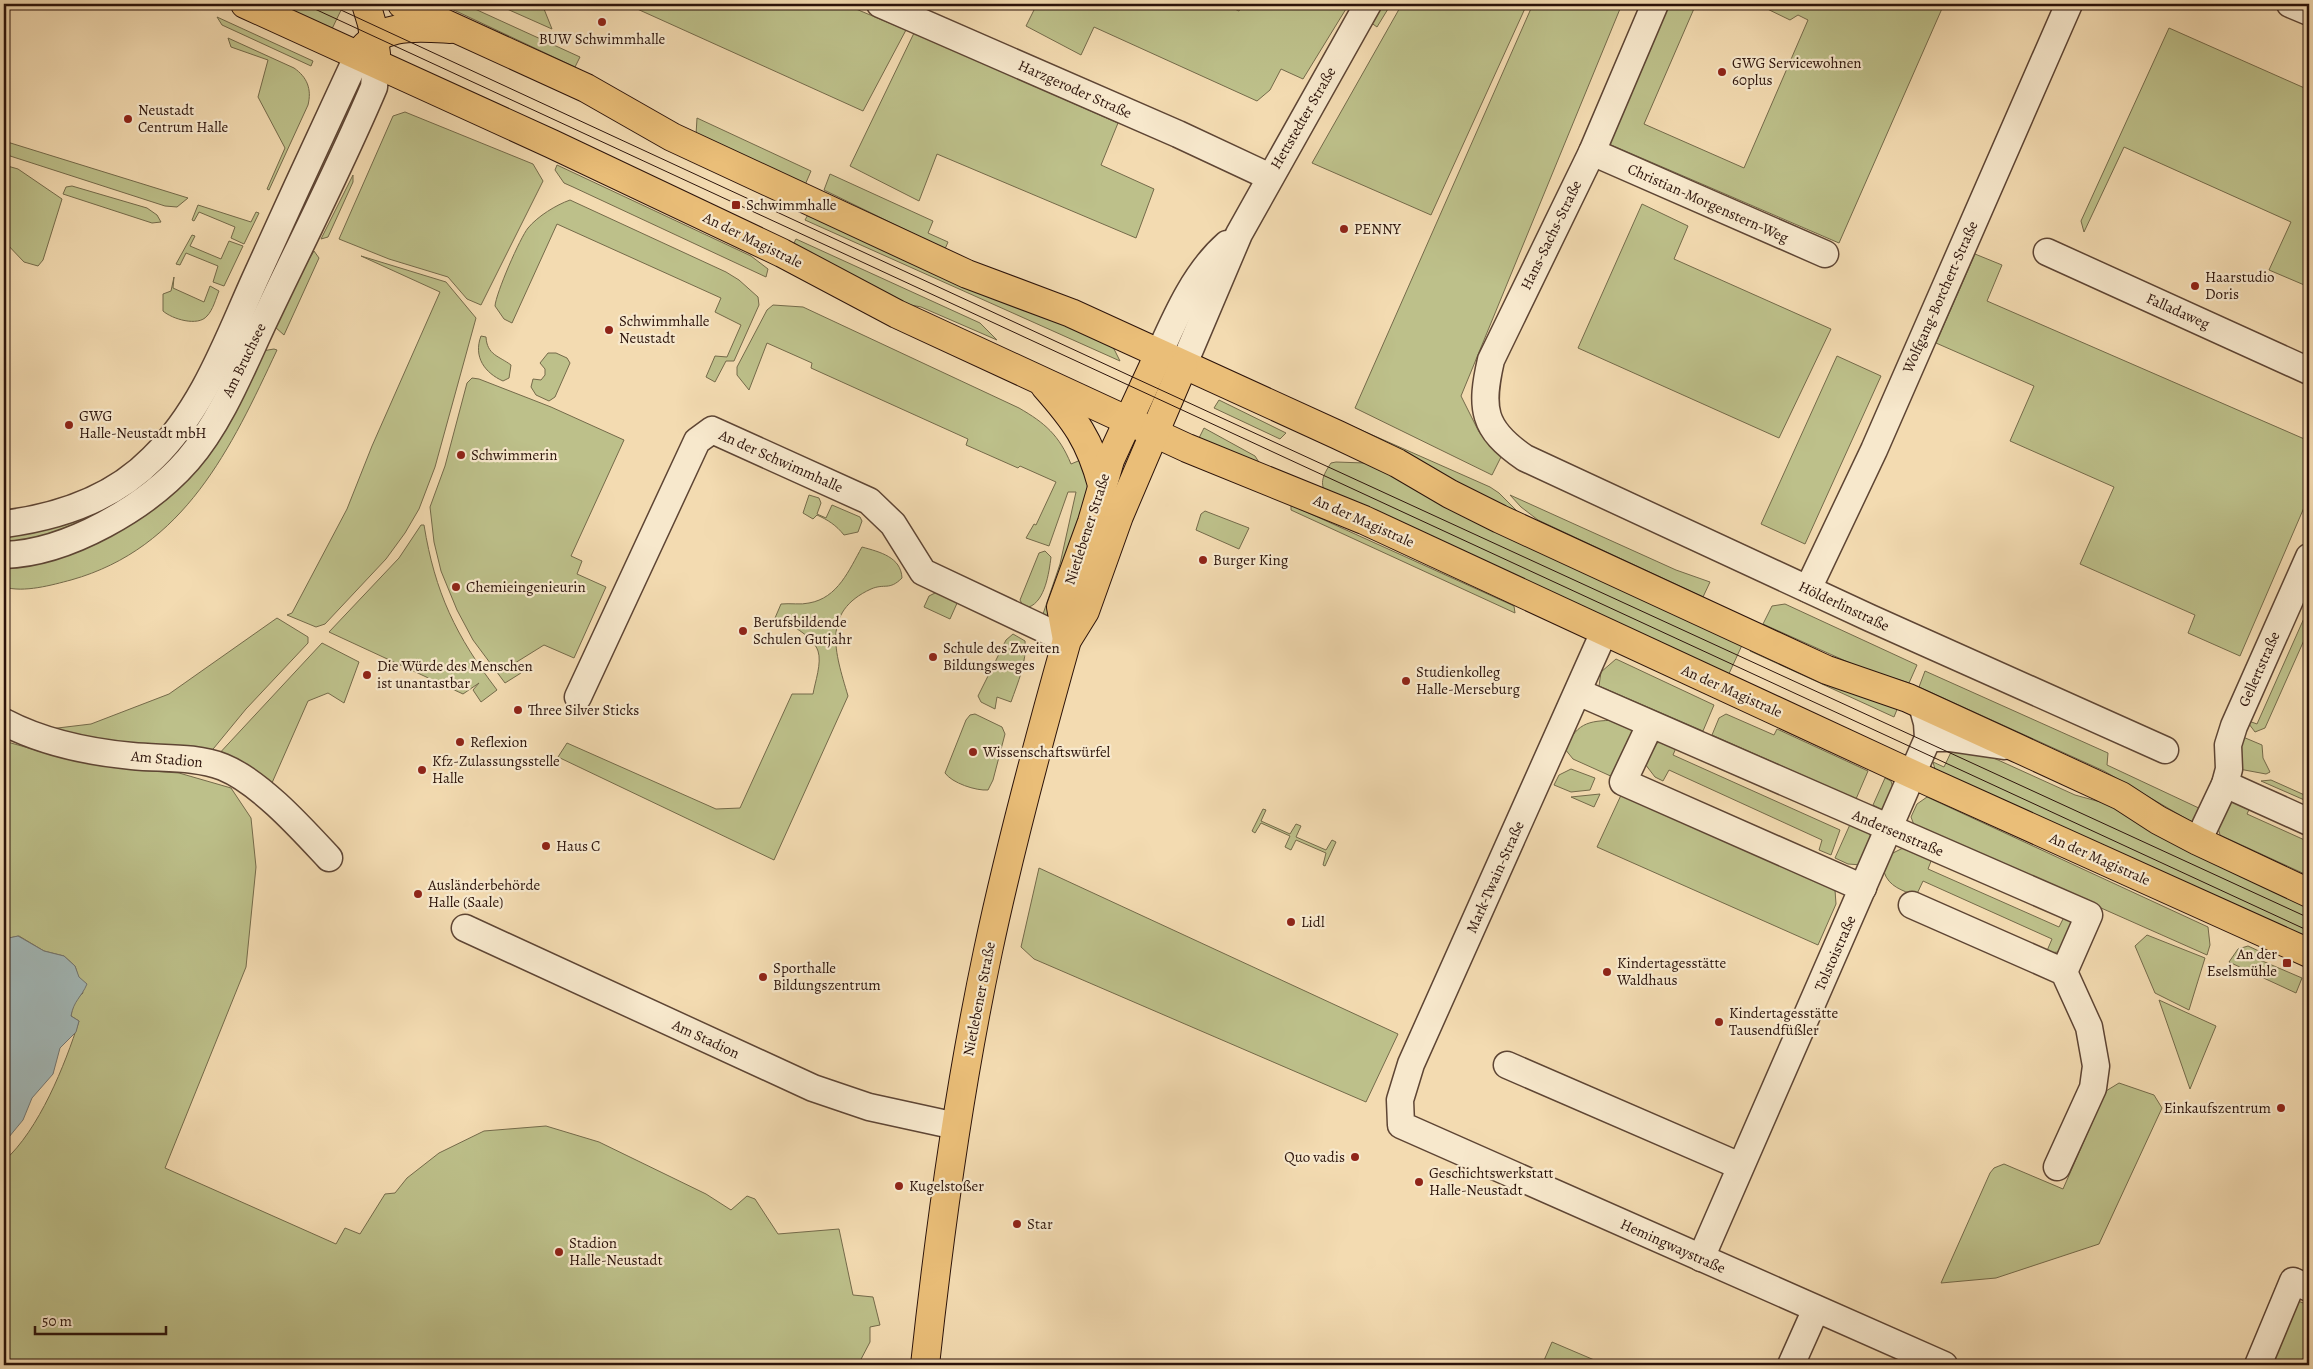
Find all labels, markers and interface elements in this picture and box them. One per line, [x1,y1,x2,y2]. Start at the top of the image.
marker: BUW Schwimmhalle [596,16,608,28]
place label: BUW Schwimmhalle [539,29,666,49]
place label: GWG Servicewohnen 60plus [1732,53,1862,90]
street label: Harzgeroder Straße [1015,55,1135,123]
street label: Hettstedter Straße [1266,63,1341,173]
marker: GWG Servicewohnen 60plus [1716,66,1728,78]
place label: Neustadt Centrum Halle [138,100,229,137]
marker: Neustadt Centrum Halle [122,113,134,125]
street label: Christian-Morgenstern-Weg [1624,158,1792,248]
street label: Hans-Sachs-Straße [1516,177,1586,293]
place label: Schwimmhalle [746,195,837,215]
marker: Schwimmhalle [730,199,742,211]
street label: An der Magistrale [699,207,806,273]
street label: Wolfgang-Borchert-Straße [1897,218,1983,377]
place label: PENNY [1354,219,1402,239]
marker: PENNY [1338,223,1350,235]
place label: Haarstudio Doris [2205,267,2275,304]
marker: Haarstudio Doris [2189,280,2201,292]
street label: Falladaweg [2143,288,2213,334]
place label: Schwimmhalle Neustadt [619,311,710,348]
street label: Am Bruchsee [217,319,271,401]
marker: Schwimmhalle Neustadt [603,324,615,336]
place label: GWG Halle-Neustadt mbH [79,406,207,443]
marker: GWG Halle-Neustadt mbH [63,419,75,431]
street label: An der Schwimmhalle [715,424,846,497]
place label: Schwimmerin [471,445,557,465]
marker: Schwimmerin [455,449,467,461]
street label: Nietlebener Straße [1060,470,1115,587]
street label: An der Magistrale [1310,489,1418,552]
place label: Burger King [1213,550,1289,570]
marker: Burger King [1197,554,1209,566]
street label: Hölderlinstraße [1795,576,1893,636]
place label: Chemieingenieurin [466,577,586,597]
marker: Chemieingenieurin [450,581,462,593]
place label: Berufsbildende Schulen Gutjahr [753,612,852,649]
marker: Berufsbildende Schulen Gutjahr [737,625,749,637]
street label: Gellertstraße [2234,628,2285,710]
place label: Schule des Zweiten Bildungsweges [943,638,1060,675]
marker: Schule des Zweiten Bildungsweges [927,651,939,663]
place label: Die Würde des Menschen ist unantastbar [377,656,533,693]
street label: An der Magistrale [1678,659,1786,722]
place label: Studienkolleg Halle-Merseburg [1416,662,1520,699]
marker: Die Würde des Menschen ist unantastbar [361,669,373,681]
marker: Studienkolleg Halle-Merseburg [1400,675,1412,687]
place label: Three Silver Sticks [528,700,639,720]
marker: Three Silver Sticks [512,704,524,716]
place label: Reflexion [470,732,528,752]
marker: Reflexion [454,736,466,748]
place label: Wissenschaftswürfel [982,742,1111,762]
street label: Am Stadion [129,746,204,772]
marker: Wissenschaftswürfel [967,746,979,758]
place label: Kfz-Zulassungsstelle Halle [432,751,560,788]
marker: Kfz-Zulassungsstelle Halle [416,764,428,776]
street label: Andersenstraße [1848,804,1947,861]
street label: Mark-Twain-Straße [1461,817,1529,936]
street label: An der Magistrale [2046,827,2154,890]
place label: Haus C [556,836,601,856]
marker: Haus C [540,840,552,852]
place label: Ausländerbehörde Halle (Saale) [427,875,540,912]
marker: Ausländerbehörde Halle (Saale) [412,888,424,900]
place label: Lidl [1301,912,1325,932]
street label: Tolstoistraße [1810,912,1861,994]
marker: Lidl [1285,916,1297,928]
street label: Nietlebener Straße [958,940,1000,1058]
place label: An der Eselsmühle [2207,944,2277,981]
place label: Kindertagesstätte Waldhaus [1616,953,1726,990]
marker: An der Eselsmühle [2281,957,2293,969]
place label: Sporthalle Bildungszentrum [773,958,881,995]
marker: Kindertagesstätte Waldhaus [1601,966,1613,978]
marker: Sporthalle Bildungszentrum [757,971,769,983]
place label: Kindertagesstätte Tausendfüßler [1729,1003,1838,1040]
street label: Am Stadion [668,1014,743,1063]
marker: Kindertagesstätte Tausendfüßler [1713,1016,1725,1028]
place label: Einkaufszentrum [2164,1098,2272,1118]
marker: Einkaufszentrum [2275,1102,2287,1114]
place label: Quo vadis [1284,1147,1345,1167]
marker: Quo vadis [1349,1151,1361,1163]
place label: Geschichtswerkstatt Halle-Neustadt [1429,1163,1554,1200]
place label: Kugelstoßer [909,1176,984,1196]
marker: Geschichtswerkstatt Halle-Neustadt [1413,1176,1425,1188]
marker: Kugelstoßer [893,1180,905,1192]
place label: Star [1027,1214,1053,1234]
street label: Hemingwaystraße [1617,1214,1729,1278]
marker: Star [1011,1218,1023,1230]
place label: Stadion Halle-Neustadt [569,1233,663,1270]
marker: Stadion Halle-Neustadt [553,1246,565,1258]
scale bar [35,1304,166,1336]
text: 50 m [42,1311,72,1331]

